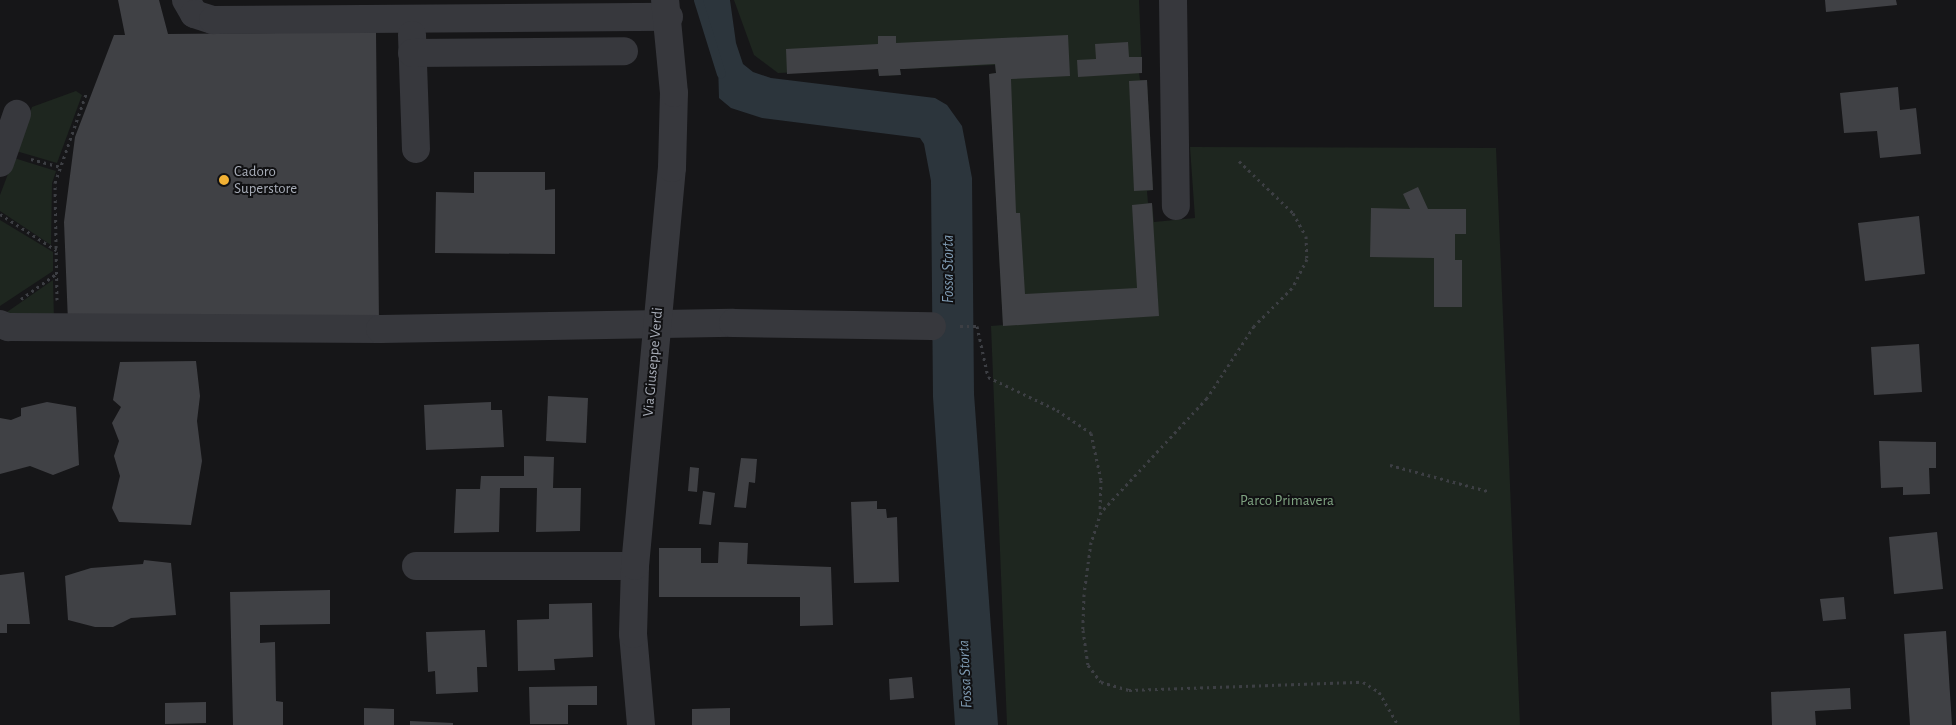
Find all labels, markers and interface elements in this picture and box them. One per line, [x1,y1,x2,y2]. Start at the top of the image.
place label: Cadoro Superstore [234,162,297,197]
marker: Cadoro Superstore [218,174,230,186]
water label: Fossa Storta [938,235,958,303]
street label: Via Giuseppe Verdi [639,307,667,417]
park label: Parco Primavera [1240,492,1334,510]
water label: Fossa Storta [954,639,976,709]

